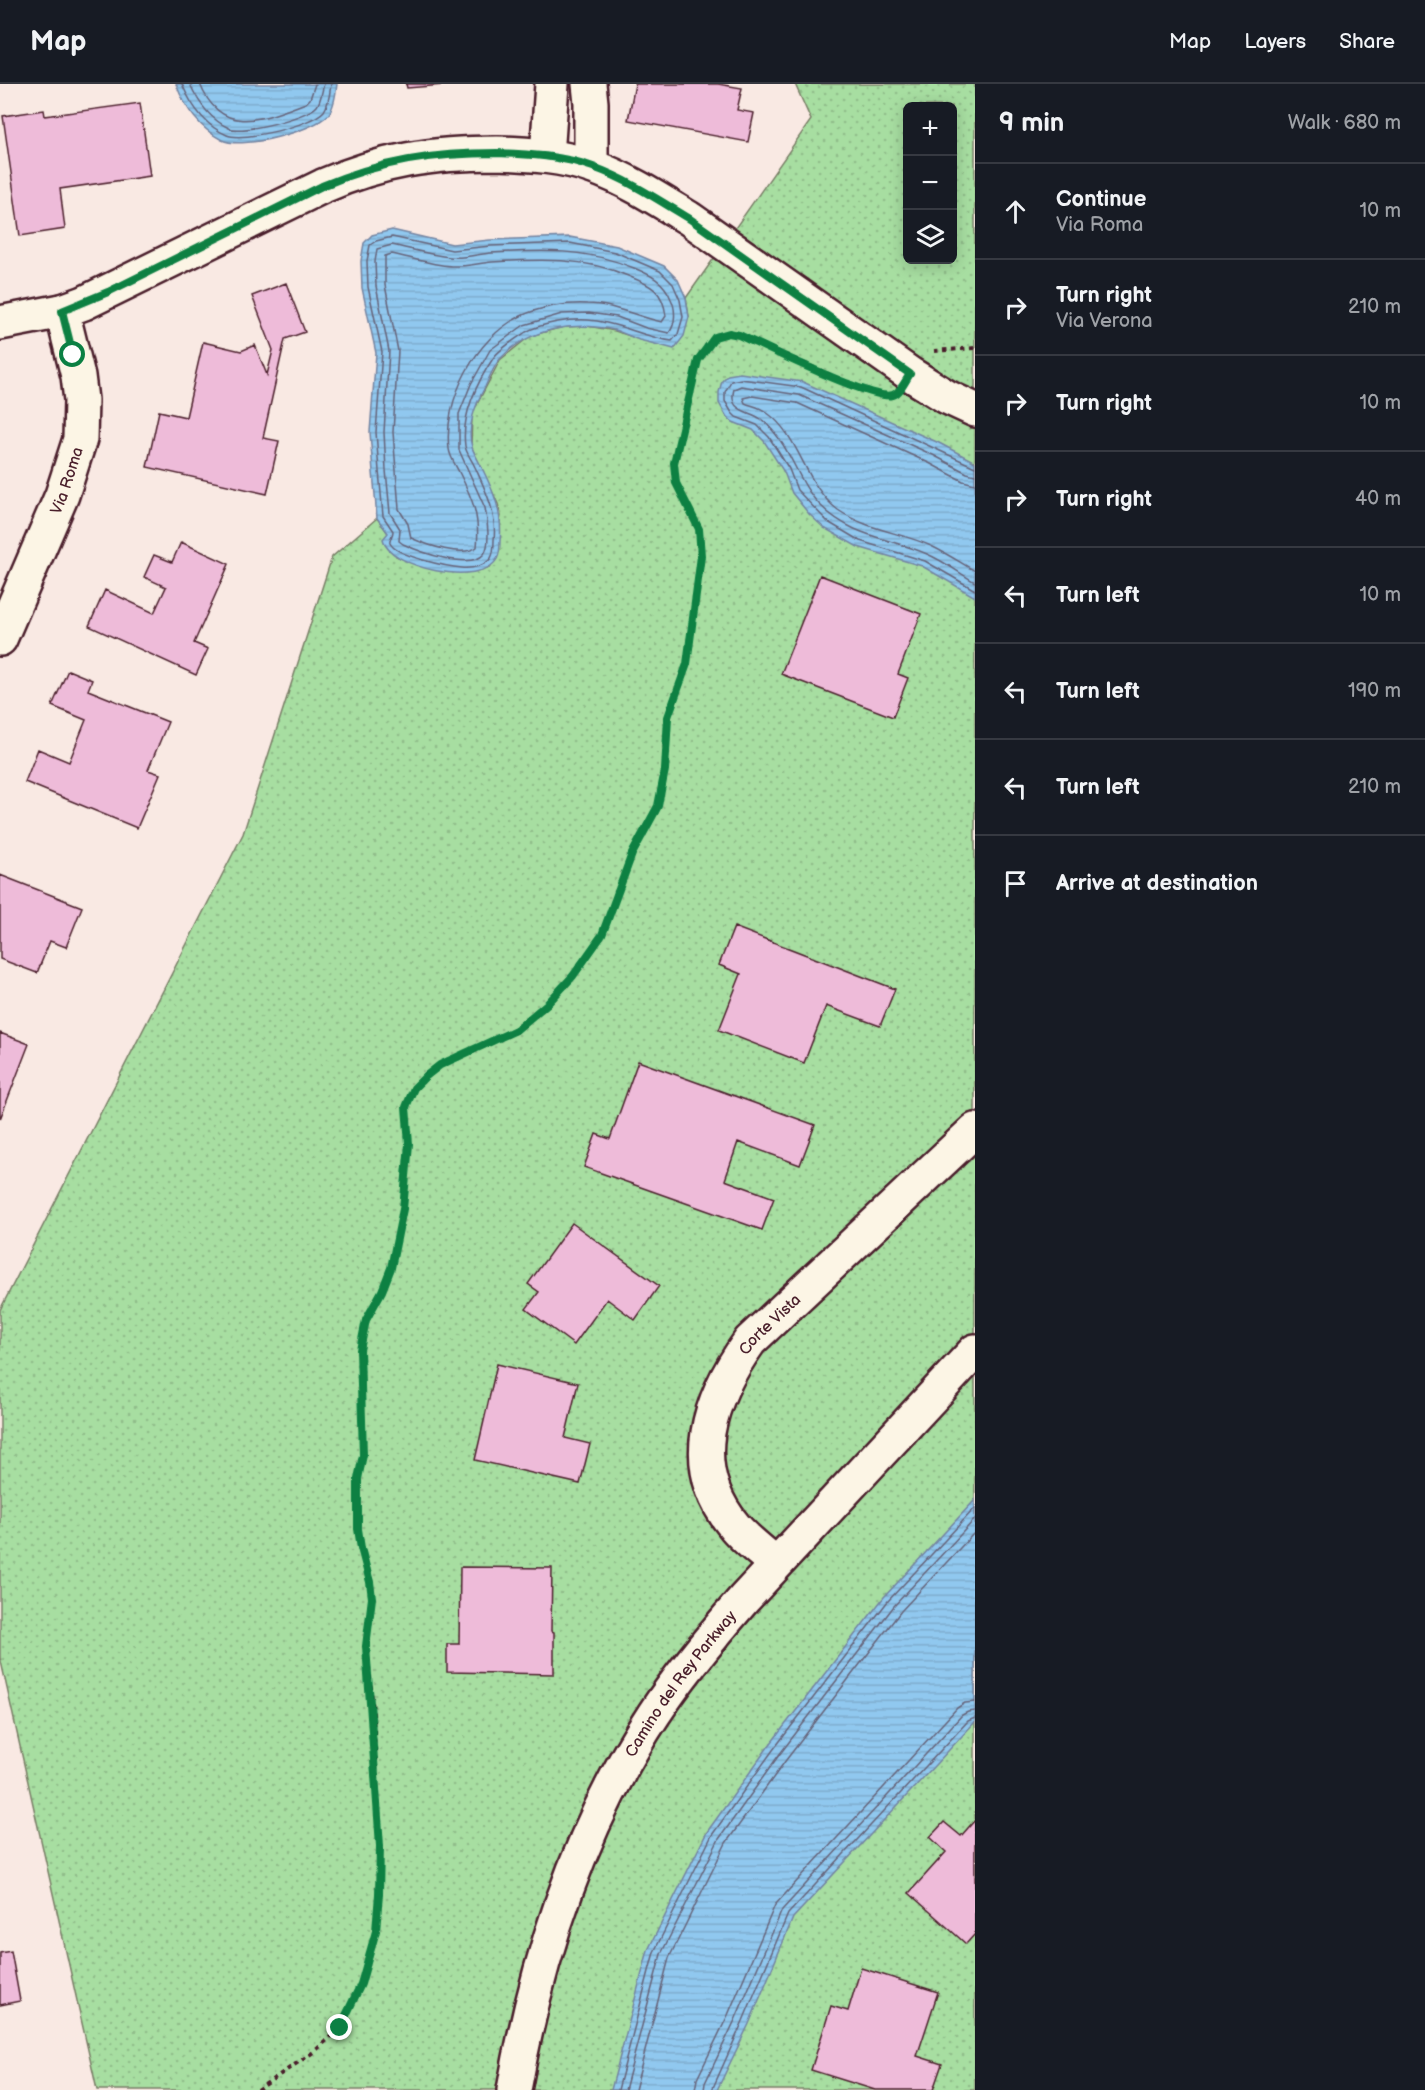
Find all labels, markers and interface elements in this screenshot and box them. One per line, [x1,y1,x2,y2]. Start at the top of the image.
text: Map [30,25,86,58]
text: Map [1169,29,1211,54]
text: Layers [1244,29,1306,54]
text: Share [1339,29,1395,54]
map controls [903,102,957,264]
button: + [903,102,957,156]
text: 9 min [999,108,1064,139]
text: Walk · 680 m [1288,111,1401,135]
button: − [903,156,957,210]
text: Continue [1056,186,1146,213]
icon: ahead [999,195,1032,228]
text: 10 m [1360,199,1401,223]
button: layers [903,210,957,264]
text: Via Roma [1056,213,1143,237]
text: Turn right [1056,282,1152,309]
icon: right [999,291,1032,324]
text: 210 m [1348,295,1401,319]
text: Via Verona [1056,309,1153,333]
route start [59,341,85,367]
icon: right [999,387,1032,420]
text: Turn right [1056,390,1152,417]
text: 10 m [1360,391,1401,415]
street label: Via Roma [47,445,88,517]
icon: right [999,483,1032,516]
text: Turn right [1056,486,1152,513]
text: 40 m [1355,487,1401,511]
icon: left [999,579,1032,612]
text: Turn left [1056,582,1140,609]
text: 10 m [1360,583,1401,607]
icon: left [999,675,1032,708]
text: Turn left [1056,678,1140,705]
text: 190 m [1348,679,1401,703]
icon: left [999,771,1032,804]
text: Turn left [1056,774,1140,801]
text: 210 m [1348,775,1401,799]
icon: arrive [999,867,1032,900]
text: Arrive at destination [1056,870,1258,897]
street label: Corte Vista [735,1291,805,1359]
street label: Camino del Rey Parkway [622,1607,741,1761]
route end [326,2014,352,2040]

